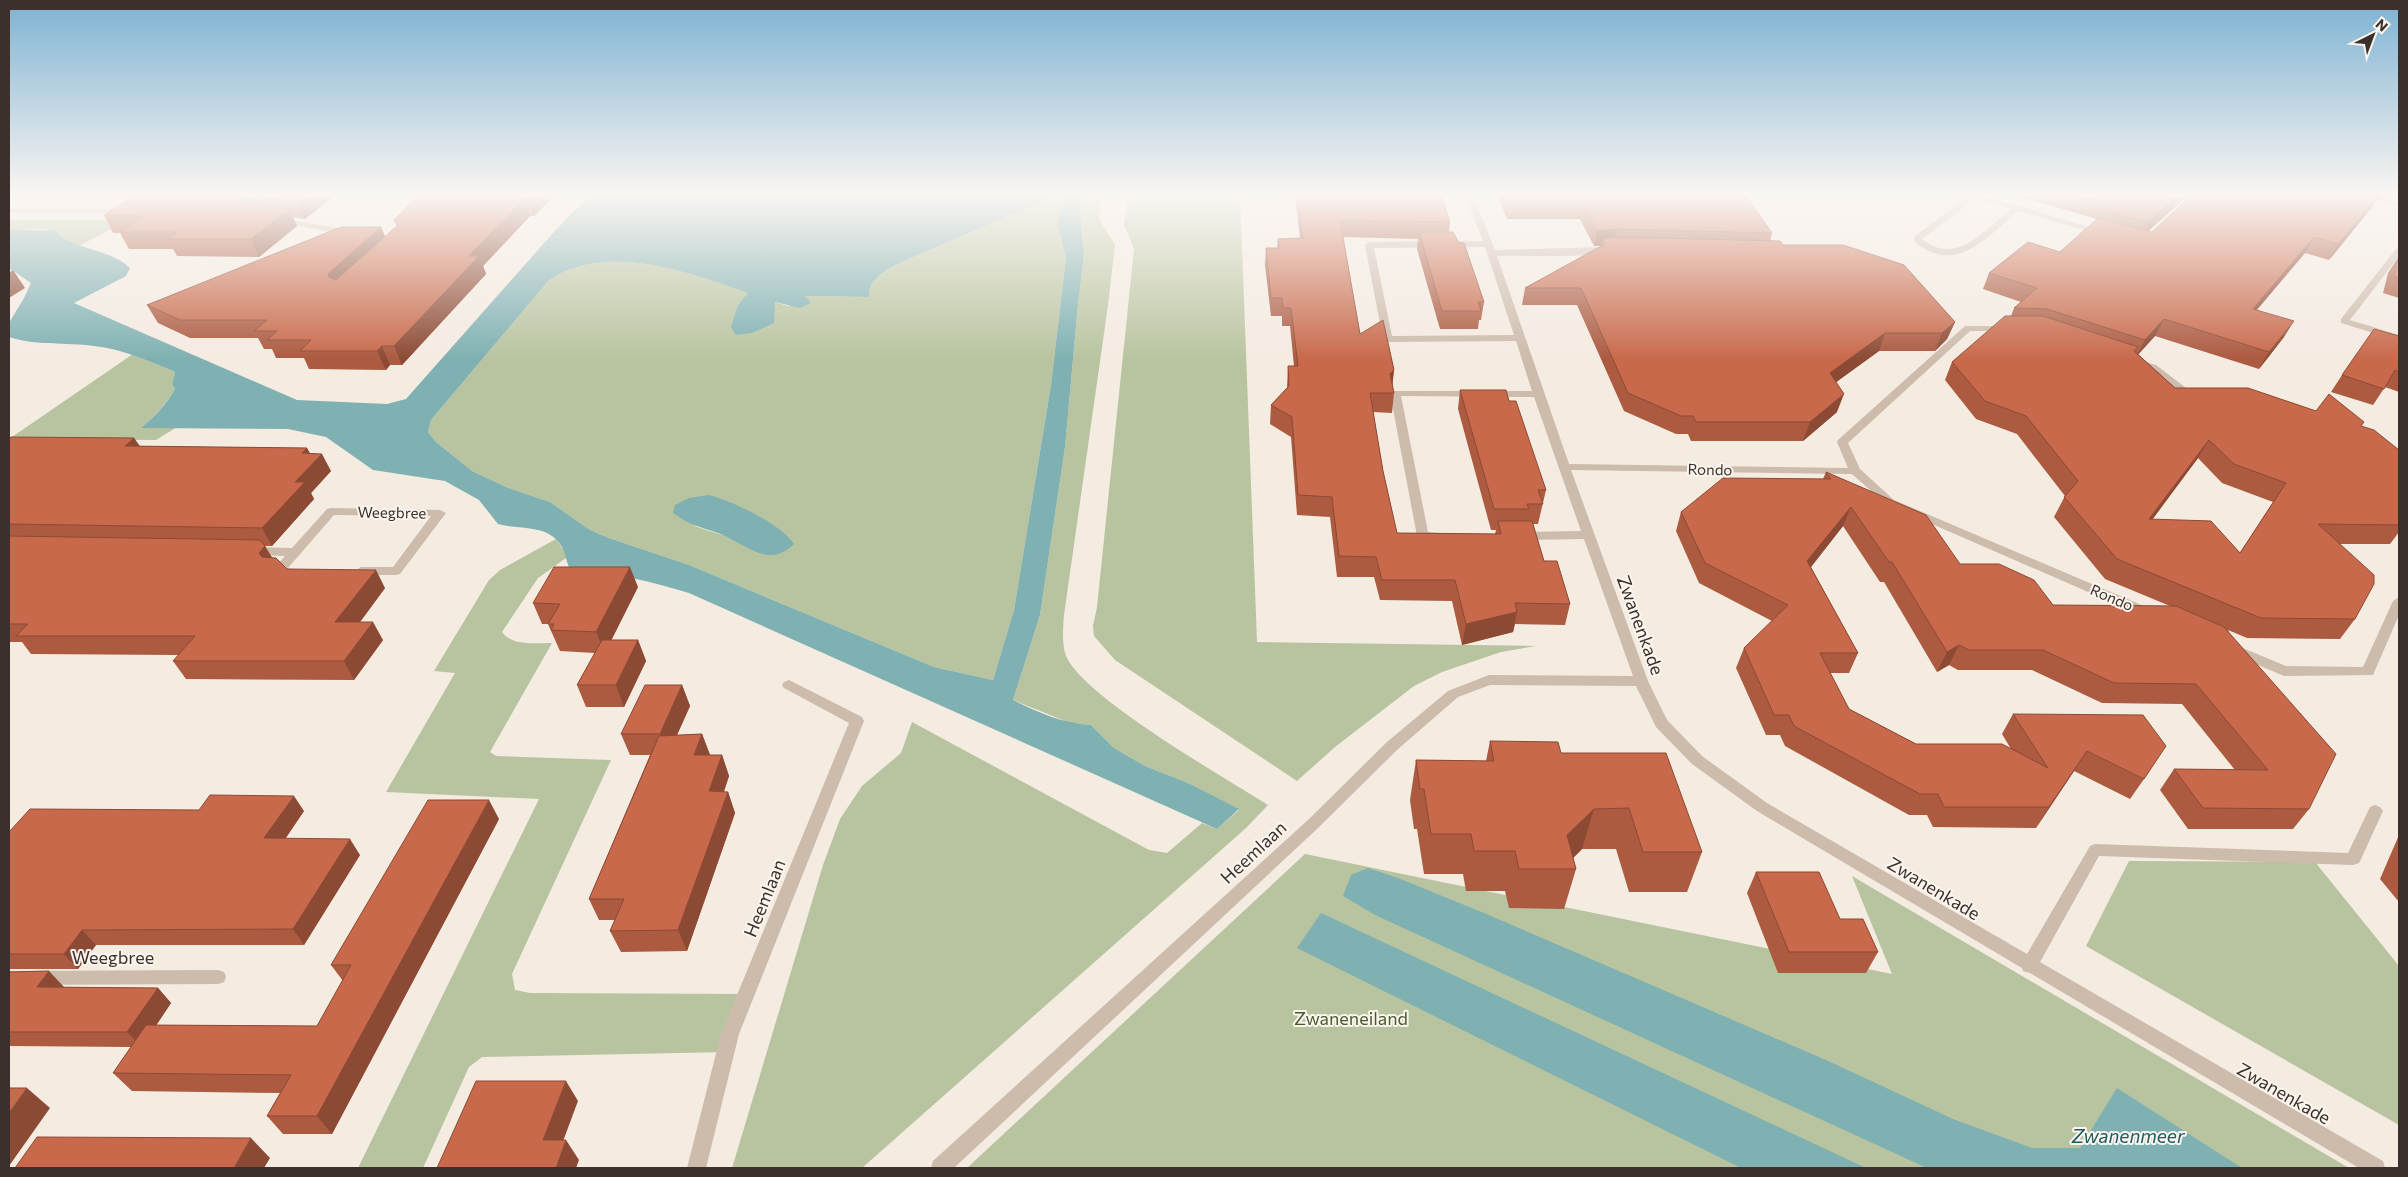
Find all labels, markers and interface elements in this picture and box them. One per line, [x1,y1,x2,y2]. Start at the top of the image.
north arrow [2348,10,2398,60]
text: N [2372,15,2392,35]
street label: Rondo [1687,460,1733,478]
street label: Weegbree [358,502,427,522]
street label: Zwanenkade [1613,572,1669,678]
street label: Rondo [2088,580,2136,614]
street label: Heemlaan [1216,816,1290,888]
street label: Zwanenkade [1884,852,1984,924]
street label: Heemlaan [738,856,790,940]
street label: Weegbree [72,946,154,968]
park label: Zwaneneiland [1294,1007,1408,1029]
street label: Zwanenkade [2233,1057,2335,1129]
water label: Zwanenmeer [2071,1124,2186,1147]

